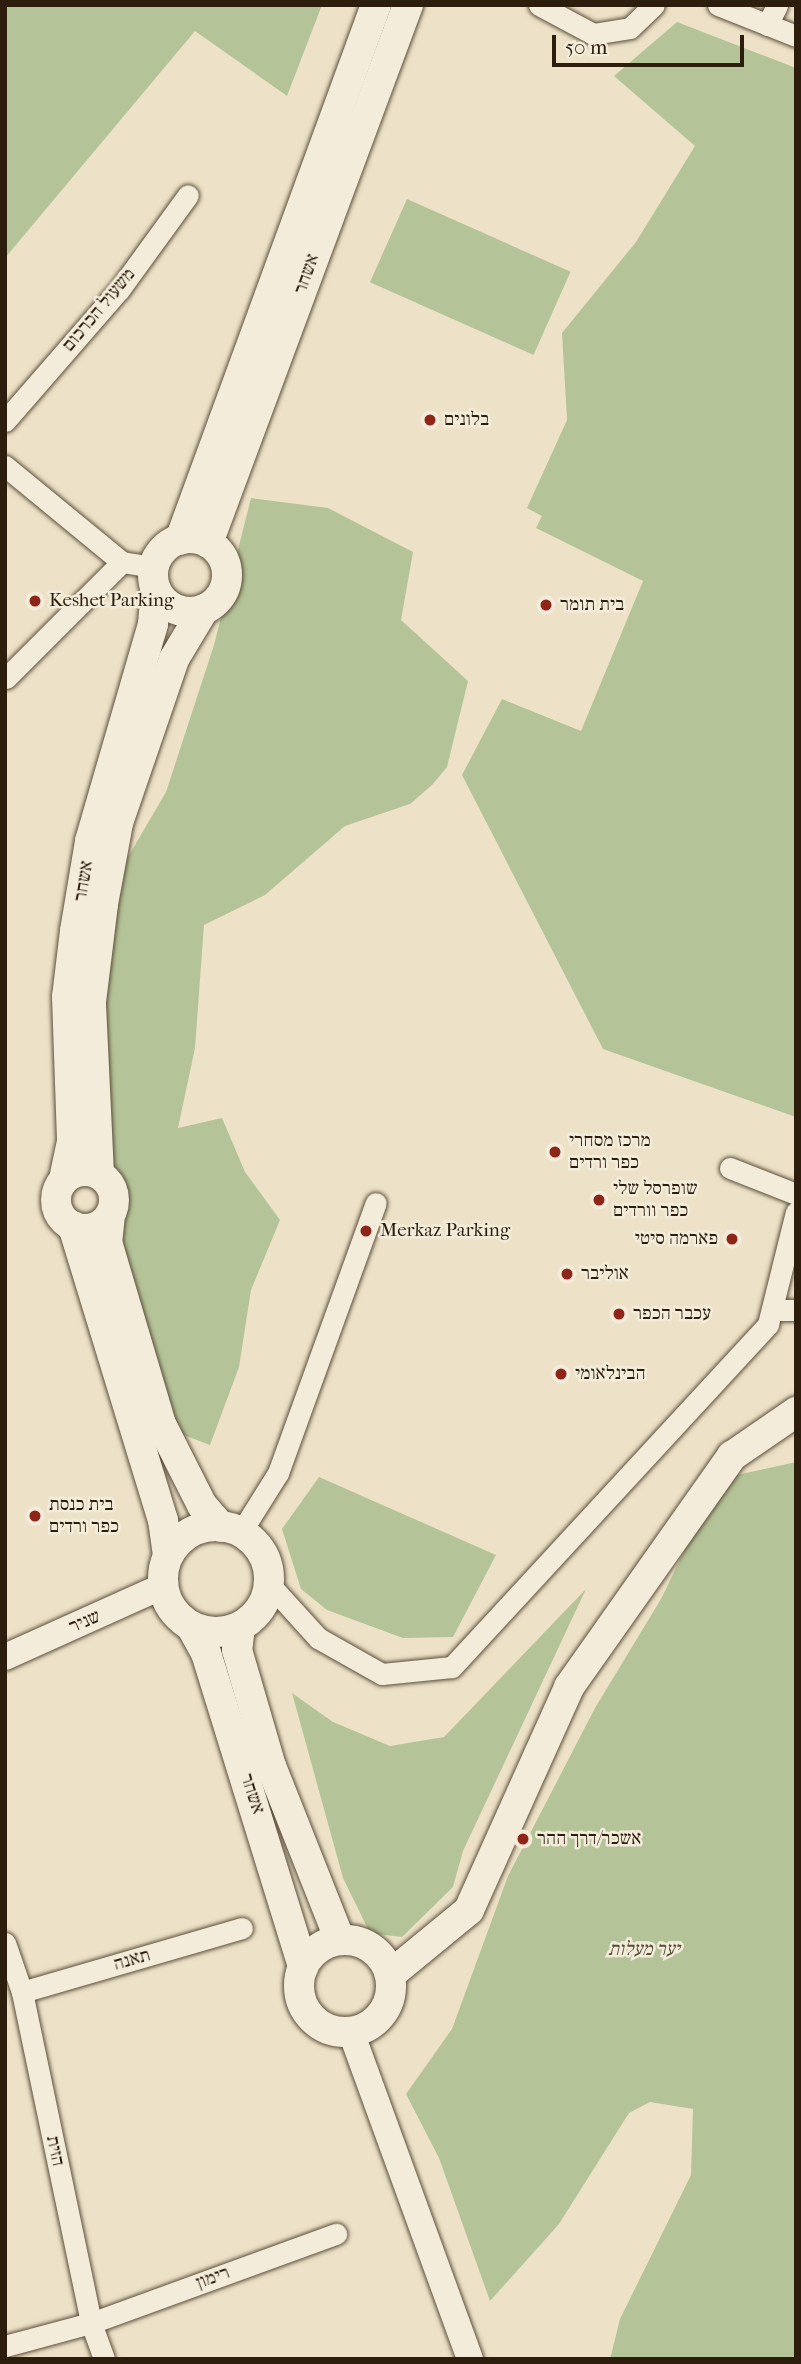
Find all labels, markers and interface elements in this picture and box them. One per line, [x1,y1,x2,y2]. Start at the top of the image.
scale bar [556,21,748,65]
text: 50 m [565,35,608,59]
street label: אשחר [289,251,325,297]
street label: משעול הכרכום [57,264,141,356]
place label: בלונים [444,409,489,431]
marker: בלונים [422,412,438,428]
place label: Keshet Parking [49,590,174,612]
marker: Keshet Parking [27,593,43,609]
place label: בית תומר [560,594,624,616]
marker: בית תומר [538,597,554,613]
street label: אשחר [69,859,99,903]
place label: מרכז מסחרי כפר ורדים [569,1130,651,1174]
marker: מרכז מסחרי כפר ורדים [547,1144,563,1160]
place label: שופרסל שלי כפר וורדים [613,1178,698,1222]
marker: שופרסל שלי כפר וורדים [591,1192,607,1208]
place label: Merkaz Parking [380,1220,510,1242]
marker: Merkaz Parking [358,1223,374,1239]
place label: פארמה סיטי [635,1228,718,1250]
marker: פארמה סיטי [724,1231,740,1247]
place label: אוליבר [581,1263,629,1285]
marker: אוליבר [559,1266,575,1282]
place label: עכבר הכפר [633,1303,711,1325]
marker: עכבר הכפר [611,1306,627,1322]
place label: הבינלאומי [575,1363,646,1385]
marker: הבינלאומי [553,1366,569,1382]
place label: בית כנסת כפר ורדים [49,1494,119,1538]
marker: בית כנסת כפר ורדים [27,1508,43,1524]
street label: שניר [66,1605,104,1639]
street label: אשחר [235,1771,269,1817]
place label: אשכר/דרך ההר [537,1828,641,1850]
marker: אשכר/דרך ההר [515,1831,531,1847]
park label: יער מעלות [608,1939,680,1961]
street label: תאנה [111,1944,153,1976]
street label: הזית [41,2134,69,2168]
street label: רימון [193,2261,233,2295]

